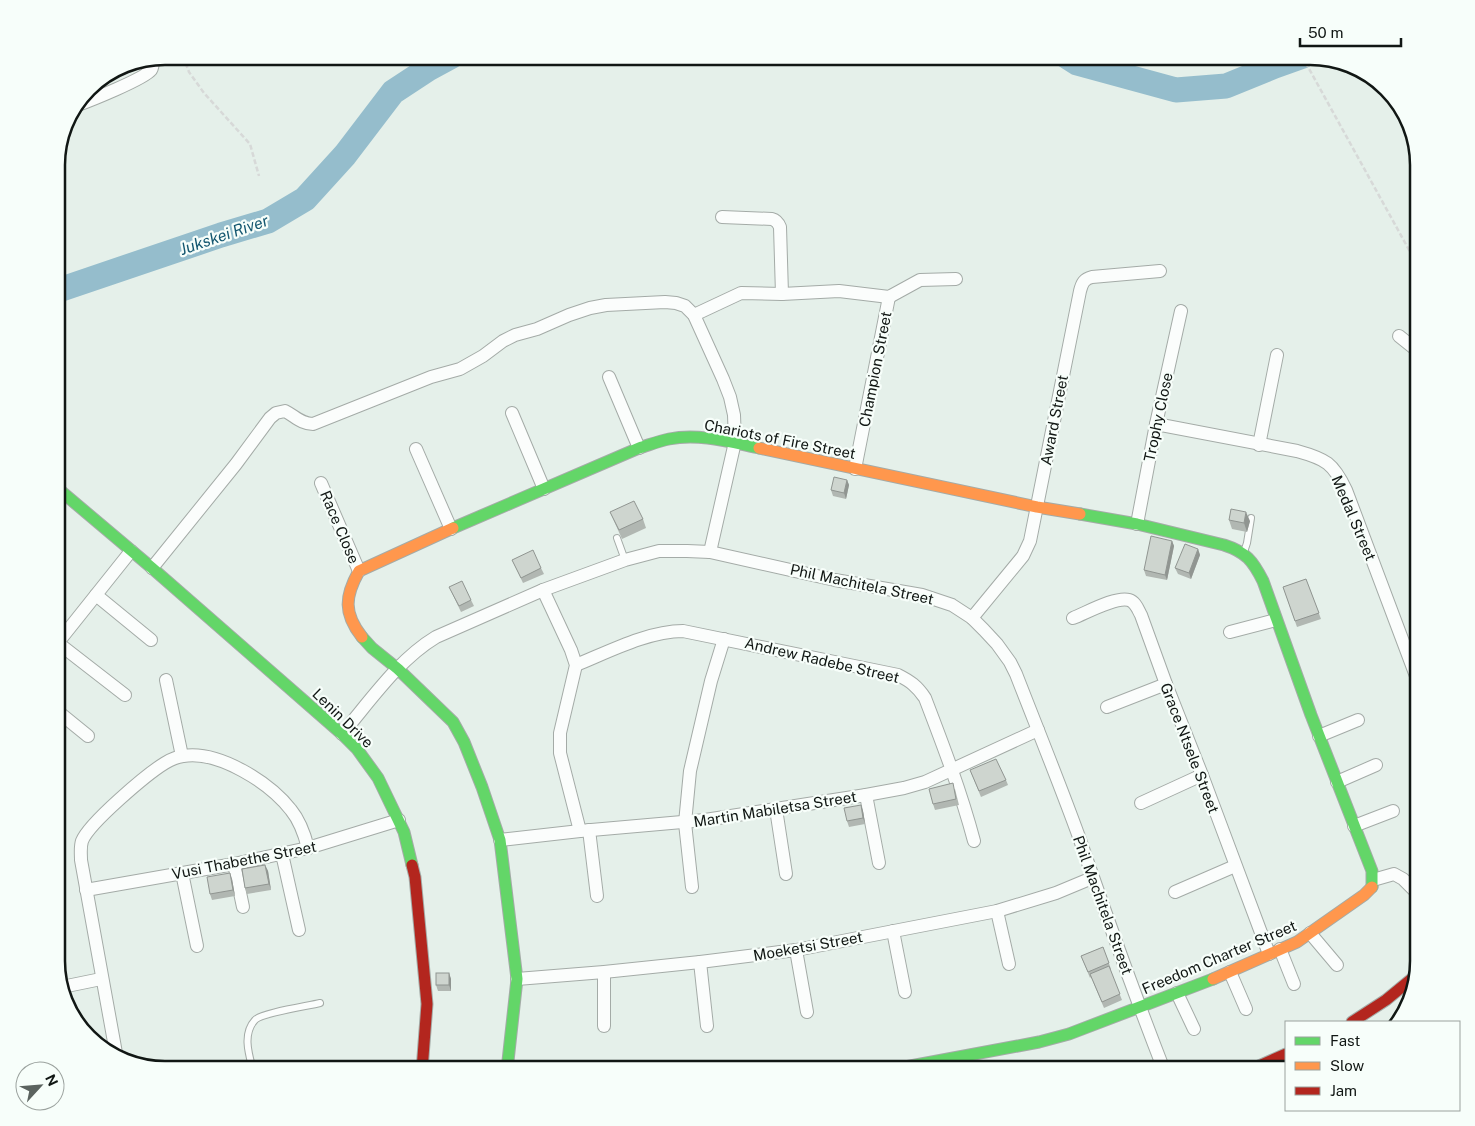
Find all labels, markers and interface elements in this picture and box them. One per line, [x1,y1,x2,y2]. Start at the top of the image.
scale bar [1300,15,1401,47]
text: 50 m [1308,24,1343,41]
water label: Jukskei River [177,211,272,259]
street label: Champion Street [855,310,895,428]
street label: Trophy Close [1140,371,1176,463]
street label: Award Street [1037,373,1071,467]
street label: Chariots of Fire Street [703,416,857,462]
street label: Medal Street [1328,473,1380,563]
street label: Race Close [317,488,363,566]
street label: Phil Machitela Street [789,560,936,608]
street label: Andrew Radebe Street [743,634,901,686]
street label: Grace Ntsele Street [1157,680,1223,816]
street label: Lenin Drive [309,685,377,751]
street label: Martin Mabiletsa Street [692,788,858,830]
street label: Phil Machitela Street [1070,833,1136,977]
street label: Vusi Thabethe Street [170,838,318,882]
street label: Freedom Charter Street [1139,917,1299,997]
street label: Moeketsi Street [752,928,864,964]
legend [1285,1021,1460,1111]
text: Fast [1330,1032,1360,1049]
text: Slow [1330,1057,1365,1074]
north arrow [15,1061,65,1111]
text: N [42,1072,61,1089]
text: Jam [1330,1082,1357,1099]

